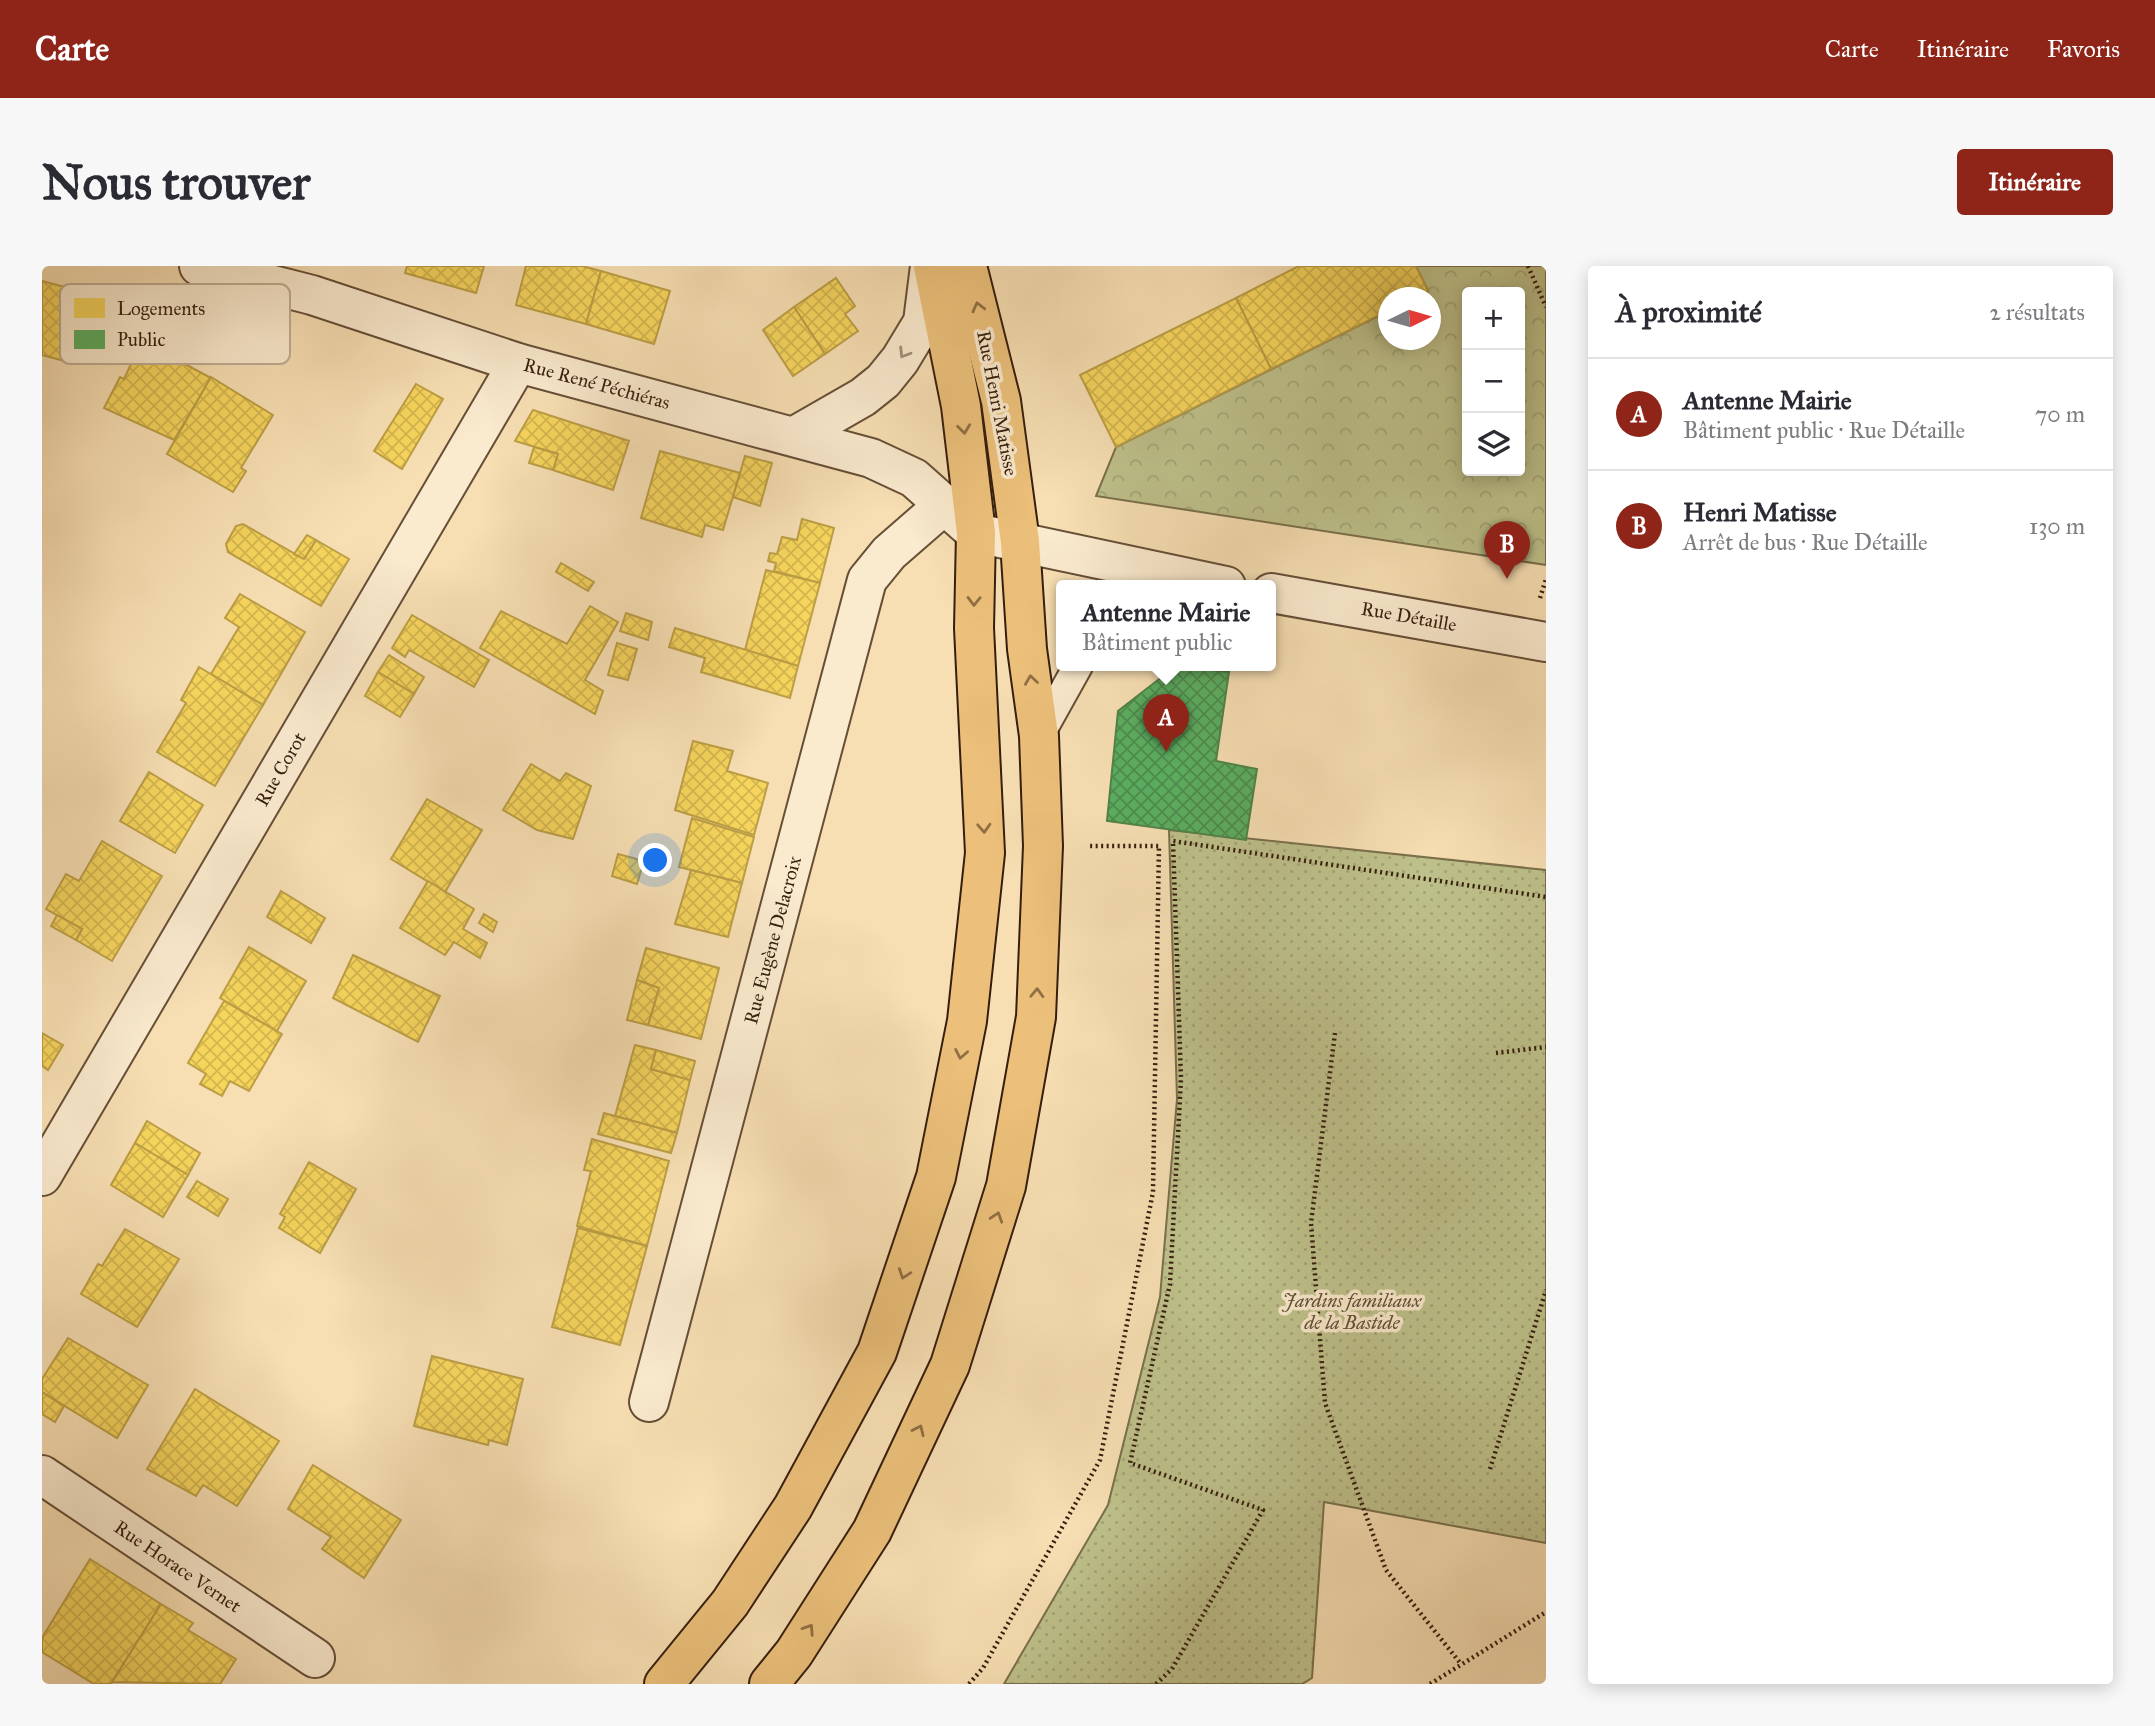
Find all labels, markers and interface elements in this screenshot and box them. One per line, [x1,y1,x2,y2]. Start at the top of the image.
text: Carte [35,29,109,69]
text: Carte [1825,34,1879,64]
text: Itinéraire [1917,34,2009,64]
text: Favoris [2047,34,2120,64]
button: Itinéraire [1957,149,2113,215]
text: Nous trouver [42,153,310,212]
legend [60,284,290,364]
north arrow [1378,287,1441,350]
map controls [1462,287,1525,476]
button: + [1462,287,1525,350]
text: À proximité [1616,294,1762,330]
text: Logements [117,297,205,321]
text: 2 résultats [1989,298,2085,326]
one-way arrow [972,301,986,313]
text: Public [117,328,165,351]
street label: Rue Henri Matisse [972,328,1023,478]
one-way arrow [899,346,912,359]
button: − [1462,350,1525,413]
street label: Rue René Péchiéras [521,353,673,414]
text: Antenne Mairie [1683,384,1852,416]
text: A [1631,400,1647,428]
text: 70 m [2035,400,2085,428]
button: layers [1462,413,1525,476]
text: Bâtiment public · Rue Détaille [1683,416,1965,444]
one-way arrow [957,423,972,435]
text: Henri Matisse [1683,496,1837,528]
text: B [1631,512,1647,540]
text: 130 m [2029,512,2085,540]
pin: B [1484,521,1530,579]
text: Arrêt de bus · Rue Détaille [1683,528,1928,556]
popup [1056,580,1276,671]
one-way arrow [967,596,982,607]
text: Antenne Mairie [1082,596,1250,628]
street label: Rue Détaille [1359,597,1458,636]
text: Bâtiment public [1082,628,1232,656]
one-way arrow [1024,674,1039,686]
pin: A [1143,694,1189,752]
street label: Rue Corot [250,728,311,810]
one-way arrow [976,823,991,834]
your location [638,843,672,877]
street label: Rue Eugène Delacroix [739,853,807,1027]
one-way arrow [1029,988,1044,999]
one-way arrow [954,1048,969,1060]
one-way arrow [988,1211,1003,1223]
one-way arrow [897,1268,912,1280]
park label: Jardins familiaux de la Bastide [1282,1289,1422,1334]
one-way arrow [911,1425,925,1437]
street label: Rue Horace Vernet [110,1515,246,1618]
one-way arrow [801,1624,813,1637]

